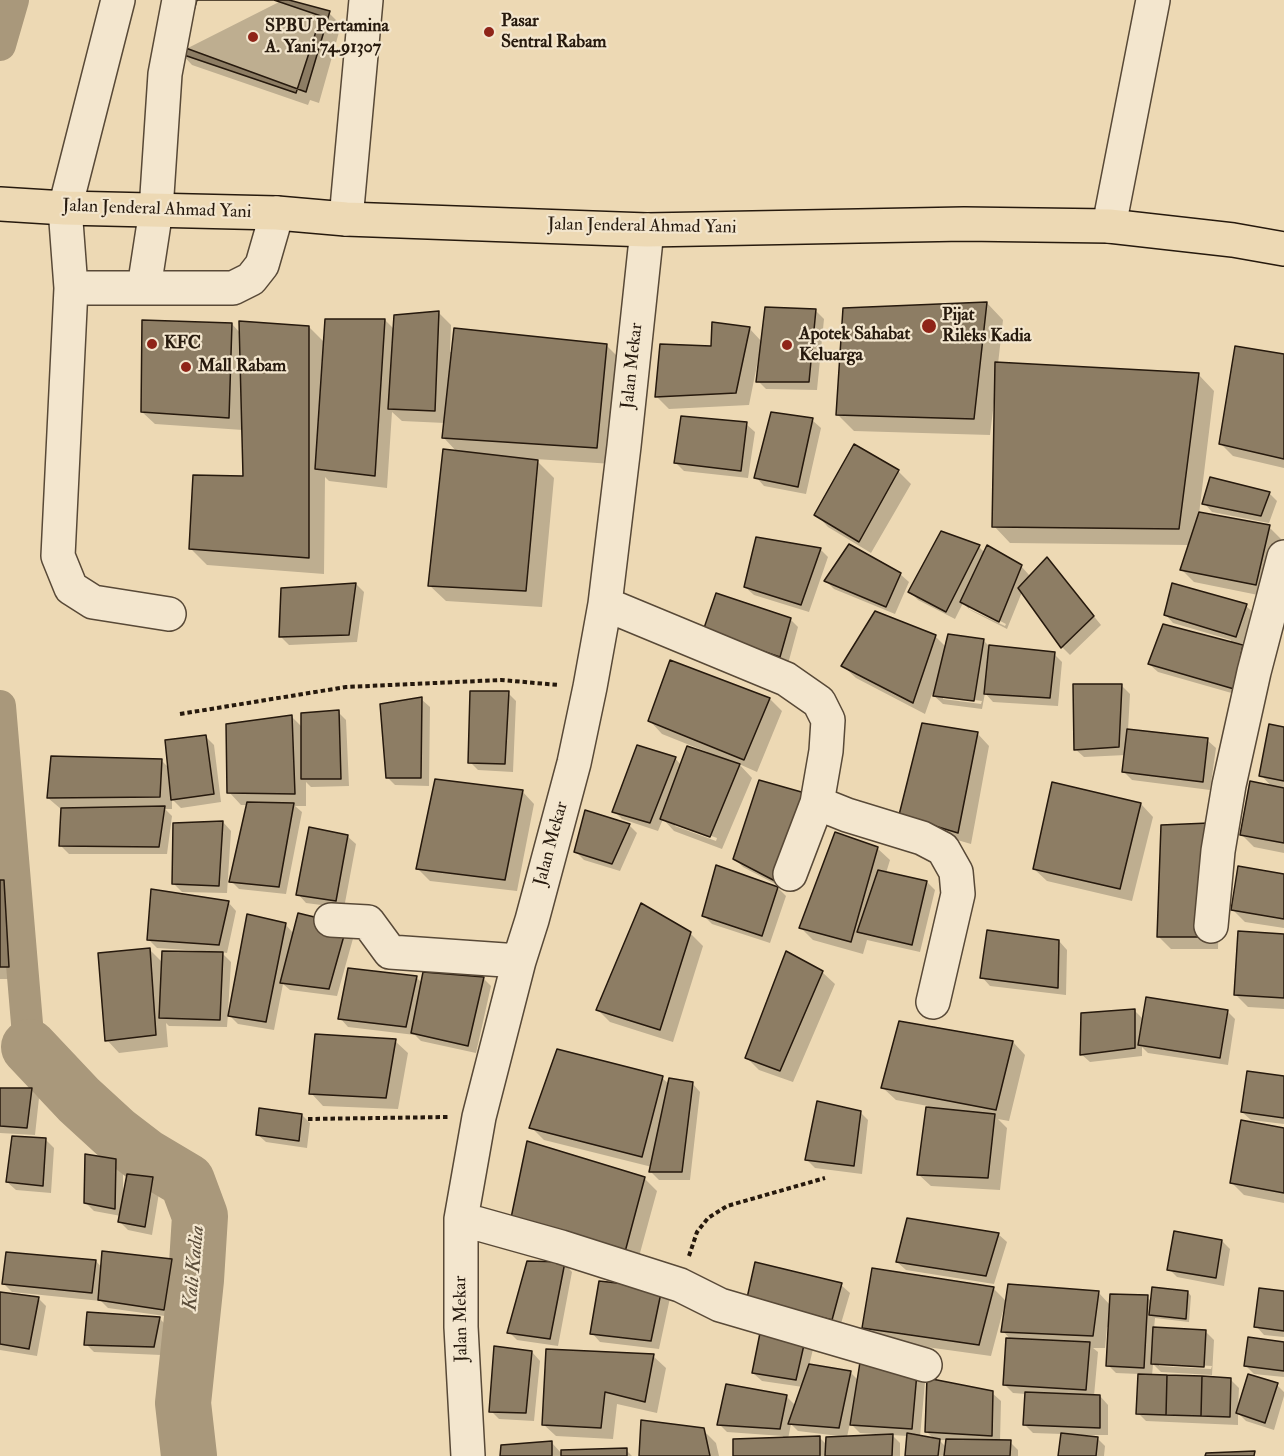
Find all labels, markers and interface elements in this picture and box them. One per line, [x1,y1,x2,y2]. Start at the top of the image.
place label: Pasar Sentral Rabam [501,11,607,54]
place label: SPBU Pertamina A. Yani 74.91307 [265,16,389,58]
marker: Pasar Sentral Rabam [482,25,496,39]
marker: SPBU Pertamina A. Yani 74.91307 [246,30,260,44]
street label: Jalan Jenderal Ahmad Yani [62,196,252,224]
street label: Jalan Jenderal Ahmad Yani [547,215,737,239]
place label: Pijat Rileks Kadia [942,305,1031,348]
marker: Pijat Rileks Kadia [920,317,938,335]
street label: Jalan Mekar [618,322,648,410]
place label: Apotek Sahabat Keluarga [799,324,910,366]
place label: KFC [164,333,201,355]
marker: KFC [145,337,159,351]
marker: Apotek Sahabat Keluarga [780,338,794,352]
place label: Mall Rabam [198,356,286,378]
marker: Mall Rabam [179,360,193,374]
street label: Jalan Mekar [530,799,574,889]
water label: Kali Kadia [179,1225,211,1311]
street label: Jalan Mekar [450,1276,474,1362]

